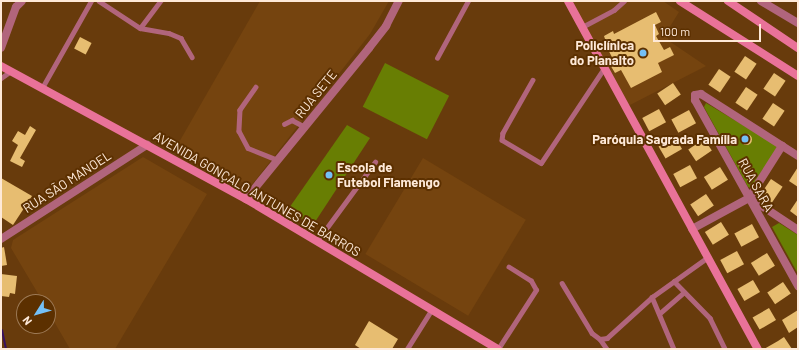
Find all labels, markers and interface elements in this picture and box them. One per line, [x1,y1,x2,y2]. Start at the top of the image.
scale bar [655,16,763,42]
text: 100 m [660,24,690,38]
place label: Policlínica do Planalto [570,38,634,69]
marker: Policlínica do Planalto [637,47,649,59]
street label: RUA SETE [292,67,340,121]
street label: AVENIDA GONÇALO ANTUNES DE BARROS [151,128,363,260]
place label: Paróquia Sagrada Família [592,131,737,147]
marker: Paróquia Sagrada Família [740,134,750,144]
street label: RUA SÃO MANOEL [20,148,114,216]
street label: RUA SARA [735,156,777,214]
place label: Escola de Futebol Flamengo [337,160,440,191]
marker: Escola de Futebol Flamengo [324,170,334,180]
north arrow [16,294,56,334]
text: N [19,314,34,328]

